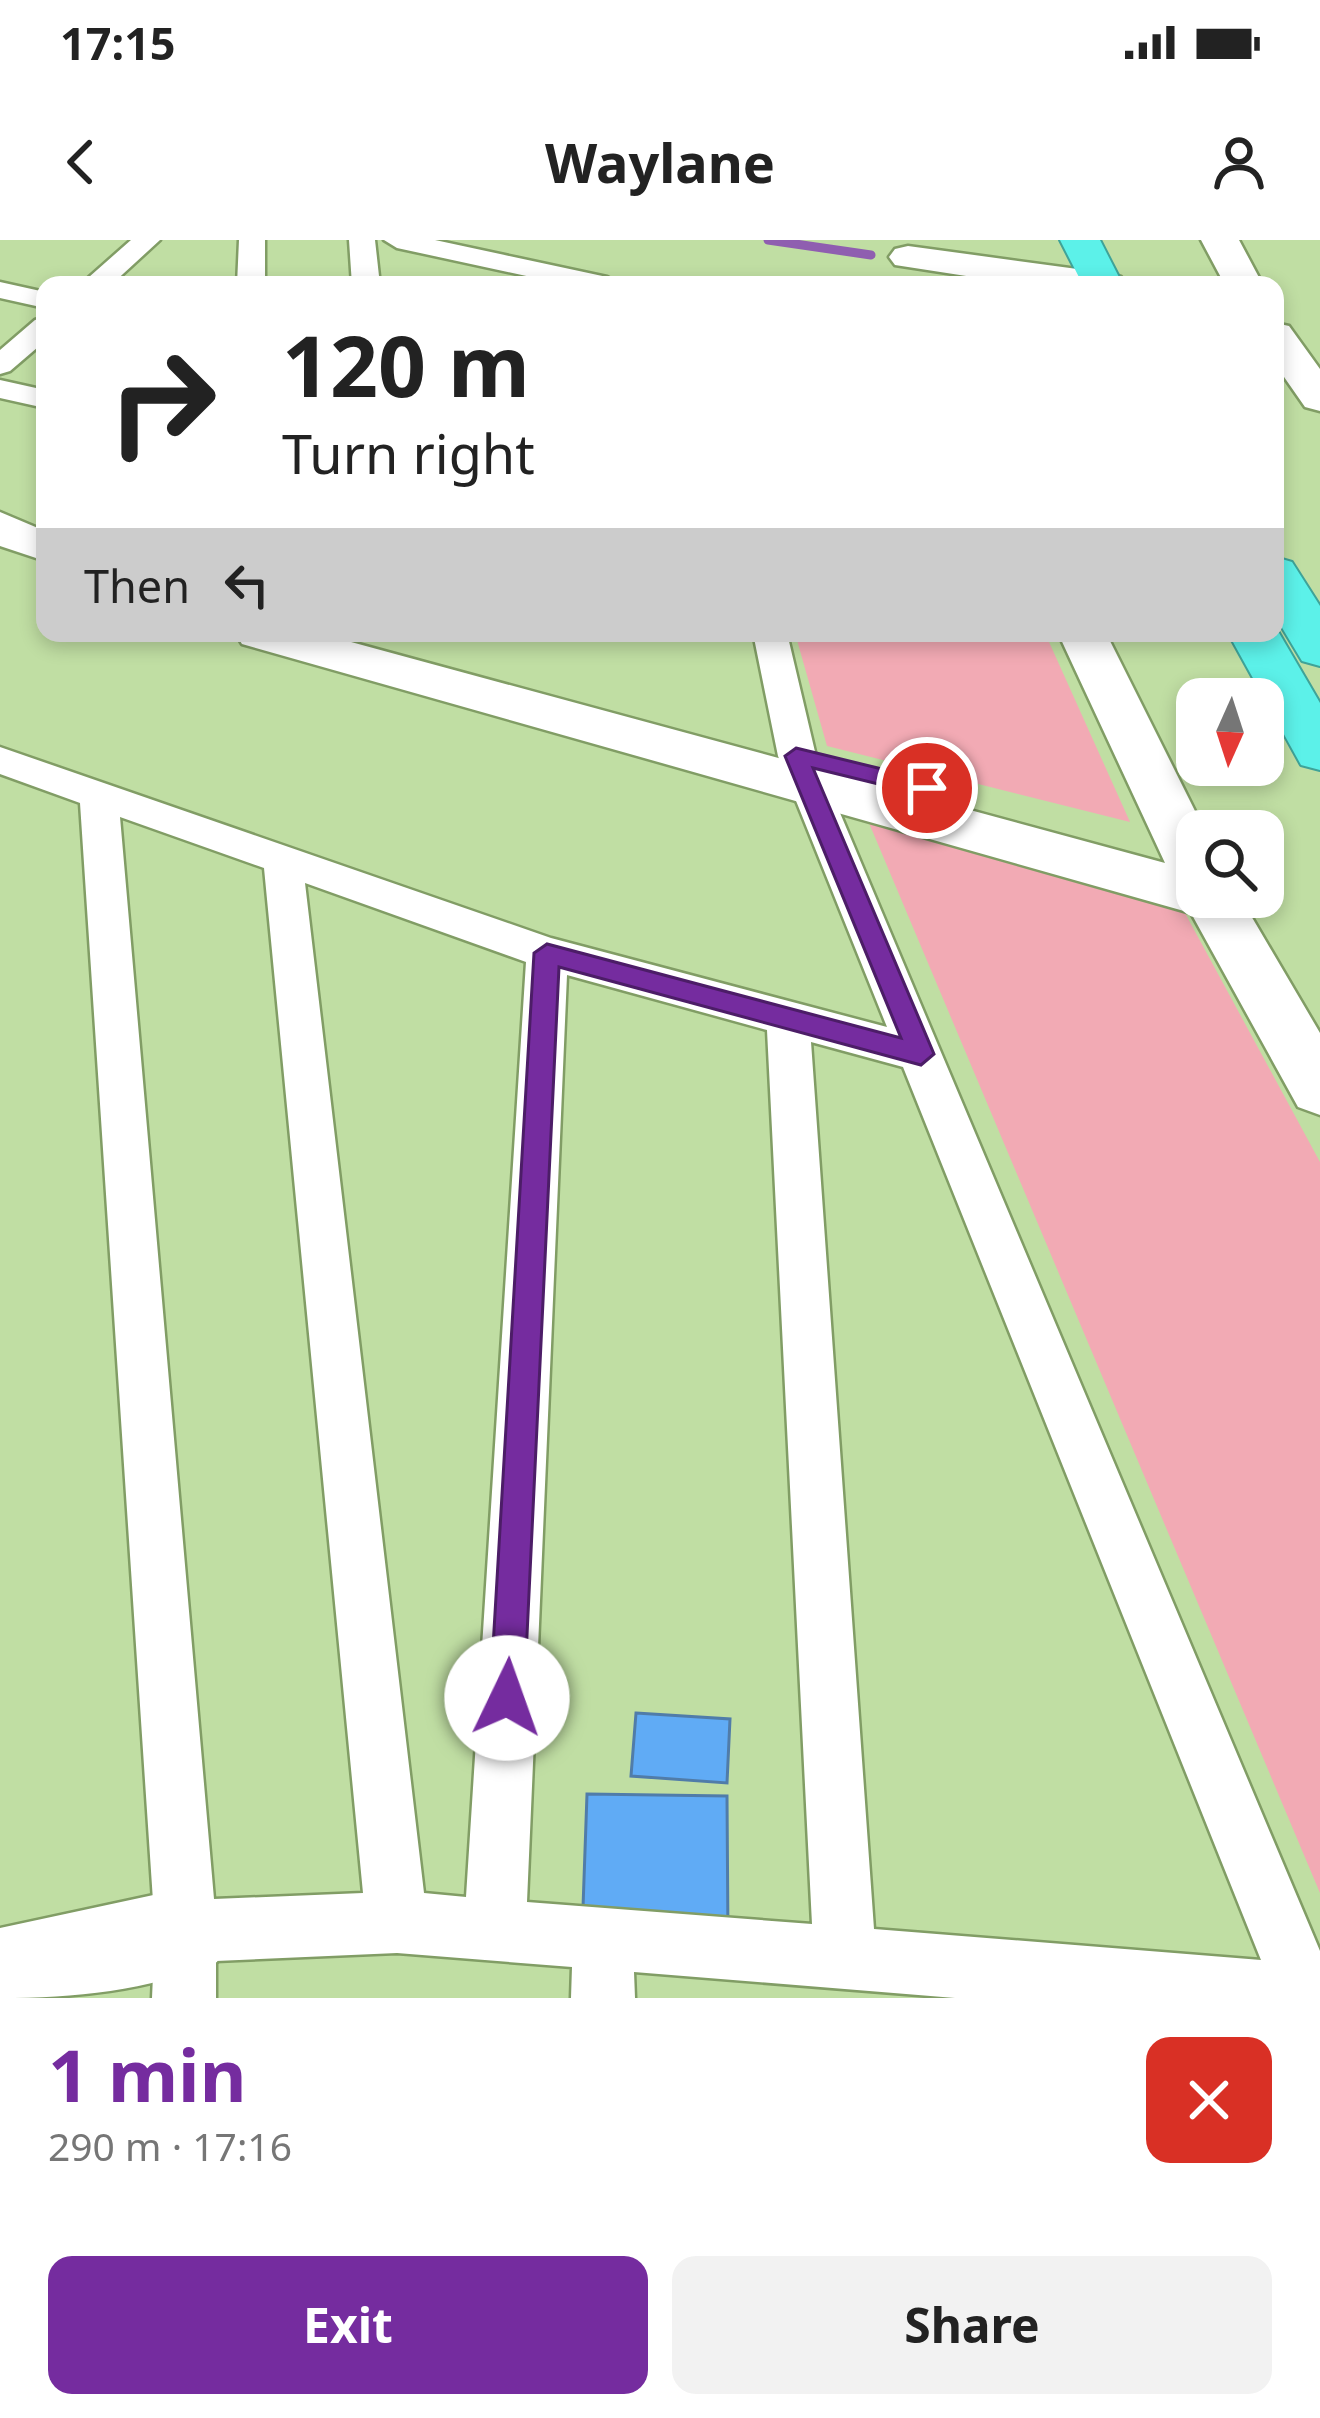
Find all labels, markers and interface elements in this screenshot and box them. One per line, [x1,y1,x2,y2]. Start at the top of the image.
text: 17:15 [60,12,176,73]
text: Waylane [545,125,775,199]
icon: back [48,129,114,195]
icon: person [1206,129,1272,195]
text: 120 m [282,307,530,422]
icon: right [84,324,240,480]
text: Turn right [282,416,535,490]
icon: left [214,552,280,618]
text: Then [84,555,190,616]
north arrow [1176,678,1284,786]
map controls [1176,678,1284,918]
pin [876,737,978,839]
icon: arrive [894,755,960,821]
button: search [1176,810,1284,918]
position arrow [444,1635,570,1761]
text: 1 min [48,2025,246,2123]
button: close [1146,2037,1272,2163]
text: 290 m · 17:16 [48,2119,292,2172]
button: Exit [48,2256,648,2394]
button: Share [672,2256,1272,2394]

